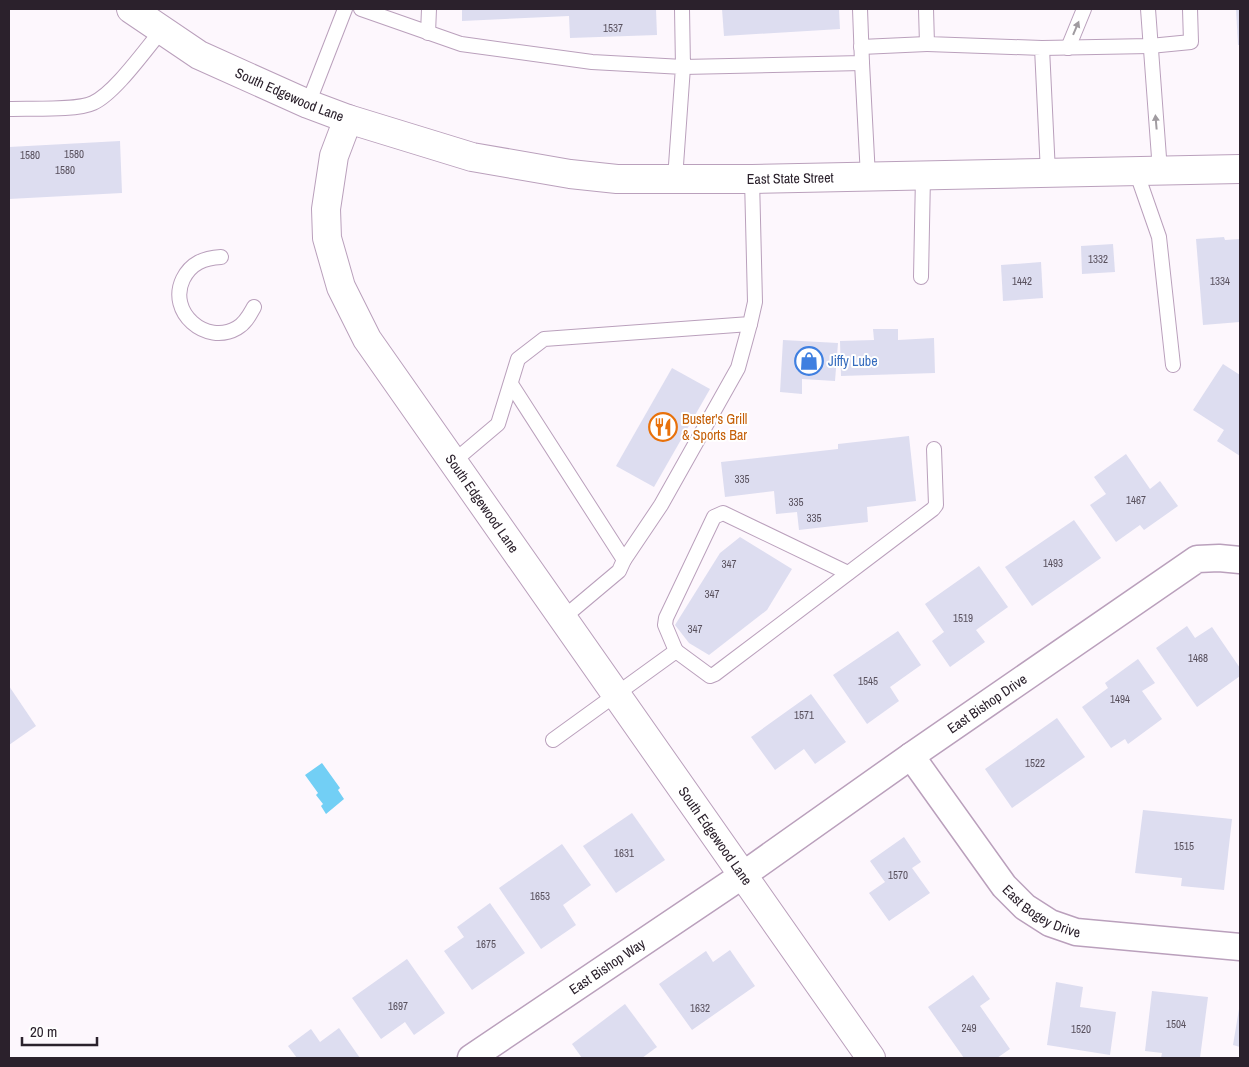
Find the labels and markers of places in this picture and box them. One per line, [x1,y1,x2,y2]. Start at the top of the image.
shop icon: Jiffy Lube [794,346,824,376]
place label: Jiffy Lube [828,352,878,370]
place label: Buster's Grill & Sports Bar [682,410,747,444]
restaurant icon: Buster's Grill & Sports Bar [648,412,678,442]

